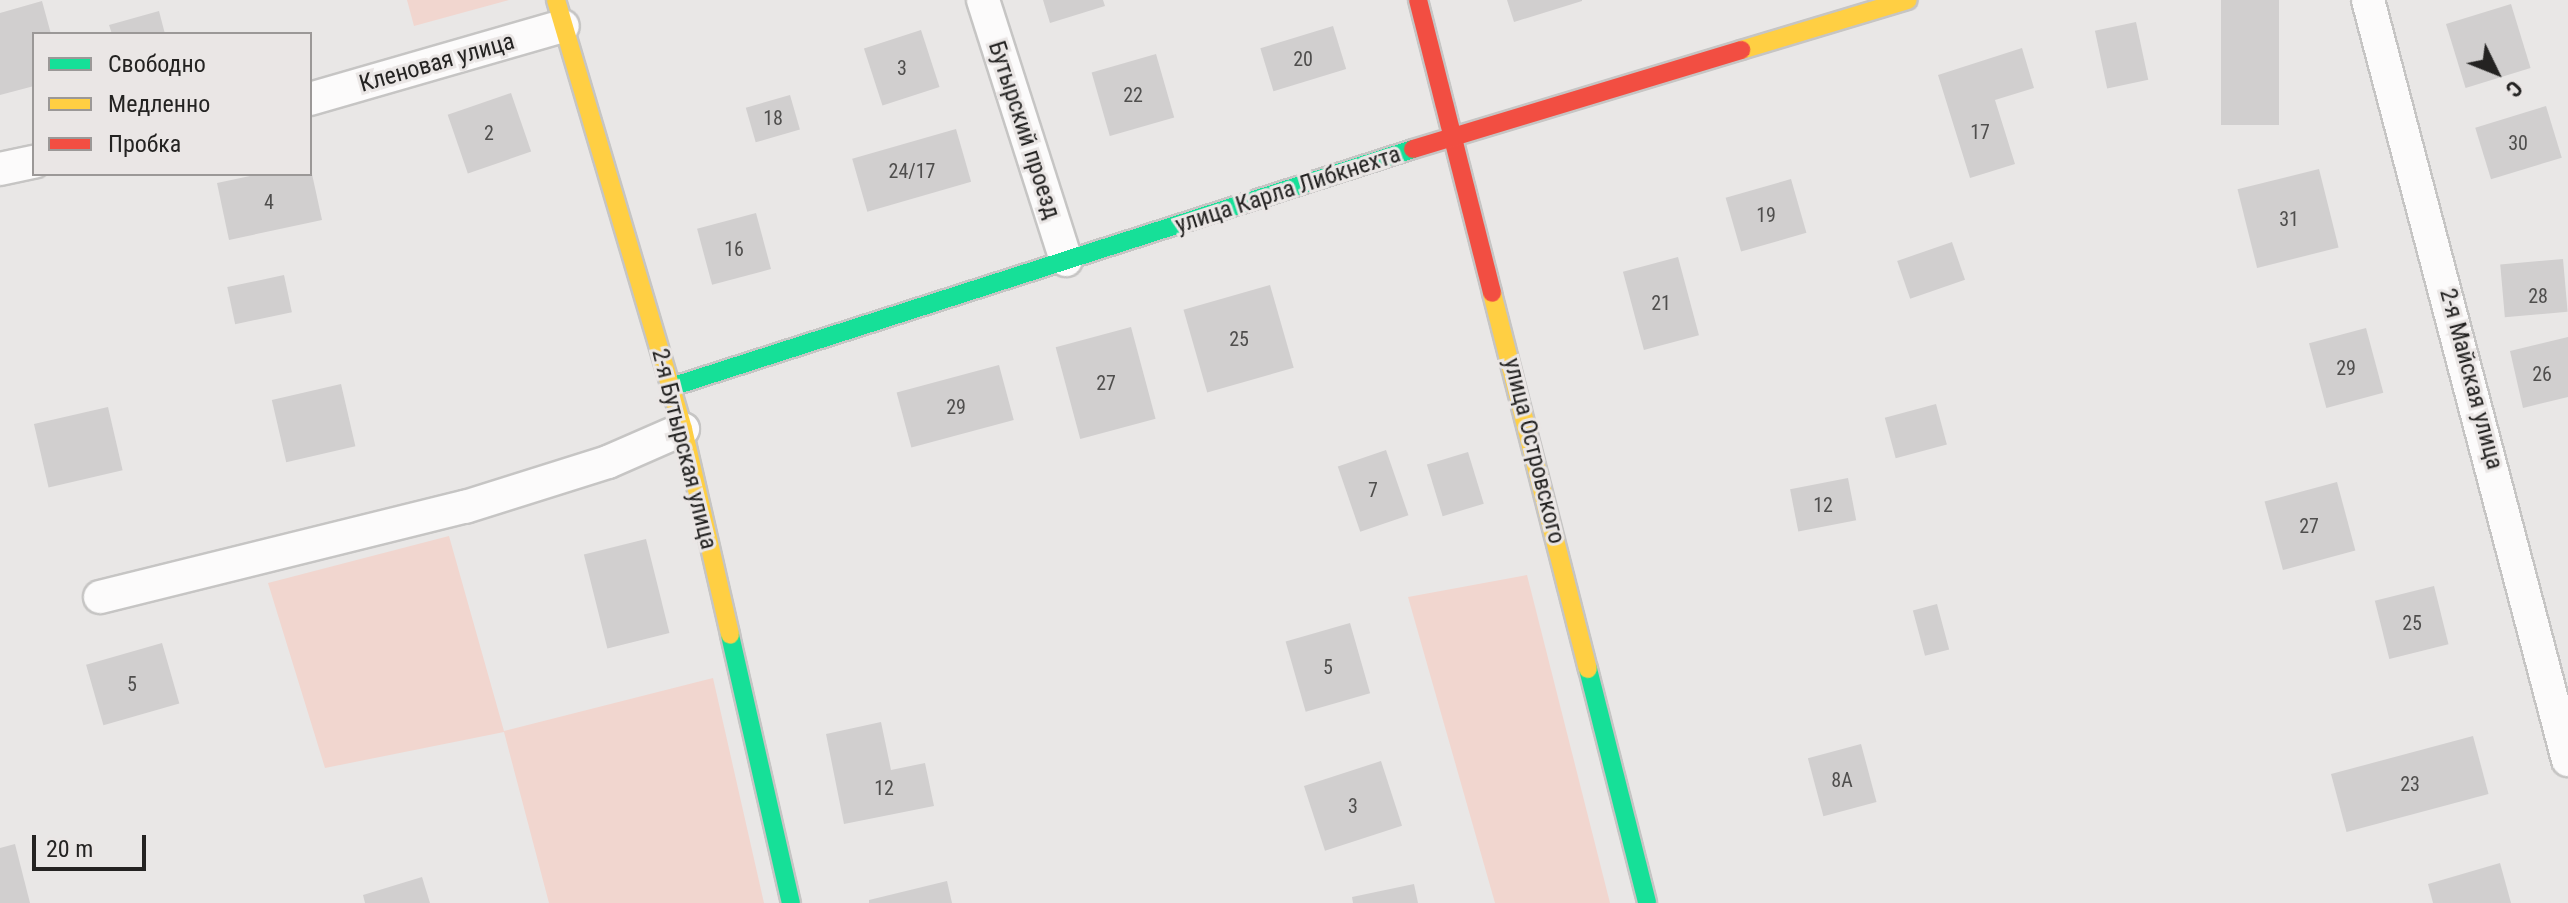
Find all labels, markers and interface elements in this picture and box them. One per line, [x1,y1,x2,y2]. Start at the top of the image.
street label: Кленовая улица [356,27,518,99]
legend [32,32,312,176]
north arrow [2456,32,2536,112]
street label: Бутырский проезд [982,38,1066,222]
house number: 20 [1293,47,1313,71]
text: Свободно [108,50,206,78]
house number: 3 [897,56,907,80]
text: С [2501,76,2527,102]
house number: 22 [1123,83,1143,107]
text: Медленно [108,90,210,118]
house number: 18 [763,106,783,130]
house number: 17 [1970,120,1990,144]
house number: 2 [484,121,494,145]
text: Пробка [108,130,181,158]
house number: 30 [2508,131,2528,155]
street label: улица Карла Либкнехта [1172,140,1404,240]
house number: 24/17 [889,159,935,183]
house number: 4 [264,190,274,214]
house number: 19 [1756,203,1776,227]
house number: 31 [2279,207,2299,231]
house number: 16 [724,237,744,261]
house number: 28 [2528,284,2548,308]
street label: 2-я Майская улица [2433,285,2509,473]
house number: 21 [1651,291,1671,315]
house number: 25 [1229,327,1249,351]
street label: 2-я Бутырская улица [645,346,723,552]
street label: улица Островского [1497,355,1571,547]
house number: 29 [2336,356,2356,380]
house number: 26 [2532,362,2552,386]
house number: 27 [1096,371,1116,395]
house number: 29 [946,395,966,419]
house number: 7 [1368,478,1378,502]
house number: 12 [1813,493,1833,517]
house number: 27 [2299,514,2319,538]
house number: 25 [2402,611,2422,635]
house number: 5 [1323,655,1333,679]
house number: 5 [127,672,137,696]
house number: 8А [1831,768,1853,792]
house number: 23 [2400,772,2420,796]
house number: 12 [874,776,894,800]
house number: 3 [1348,794,1358,818]
scale bar [36,819,150,869]
text: 20 m [46,835,93,863]

